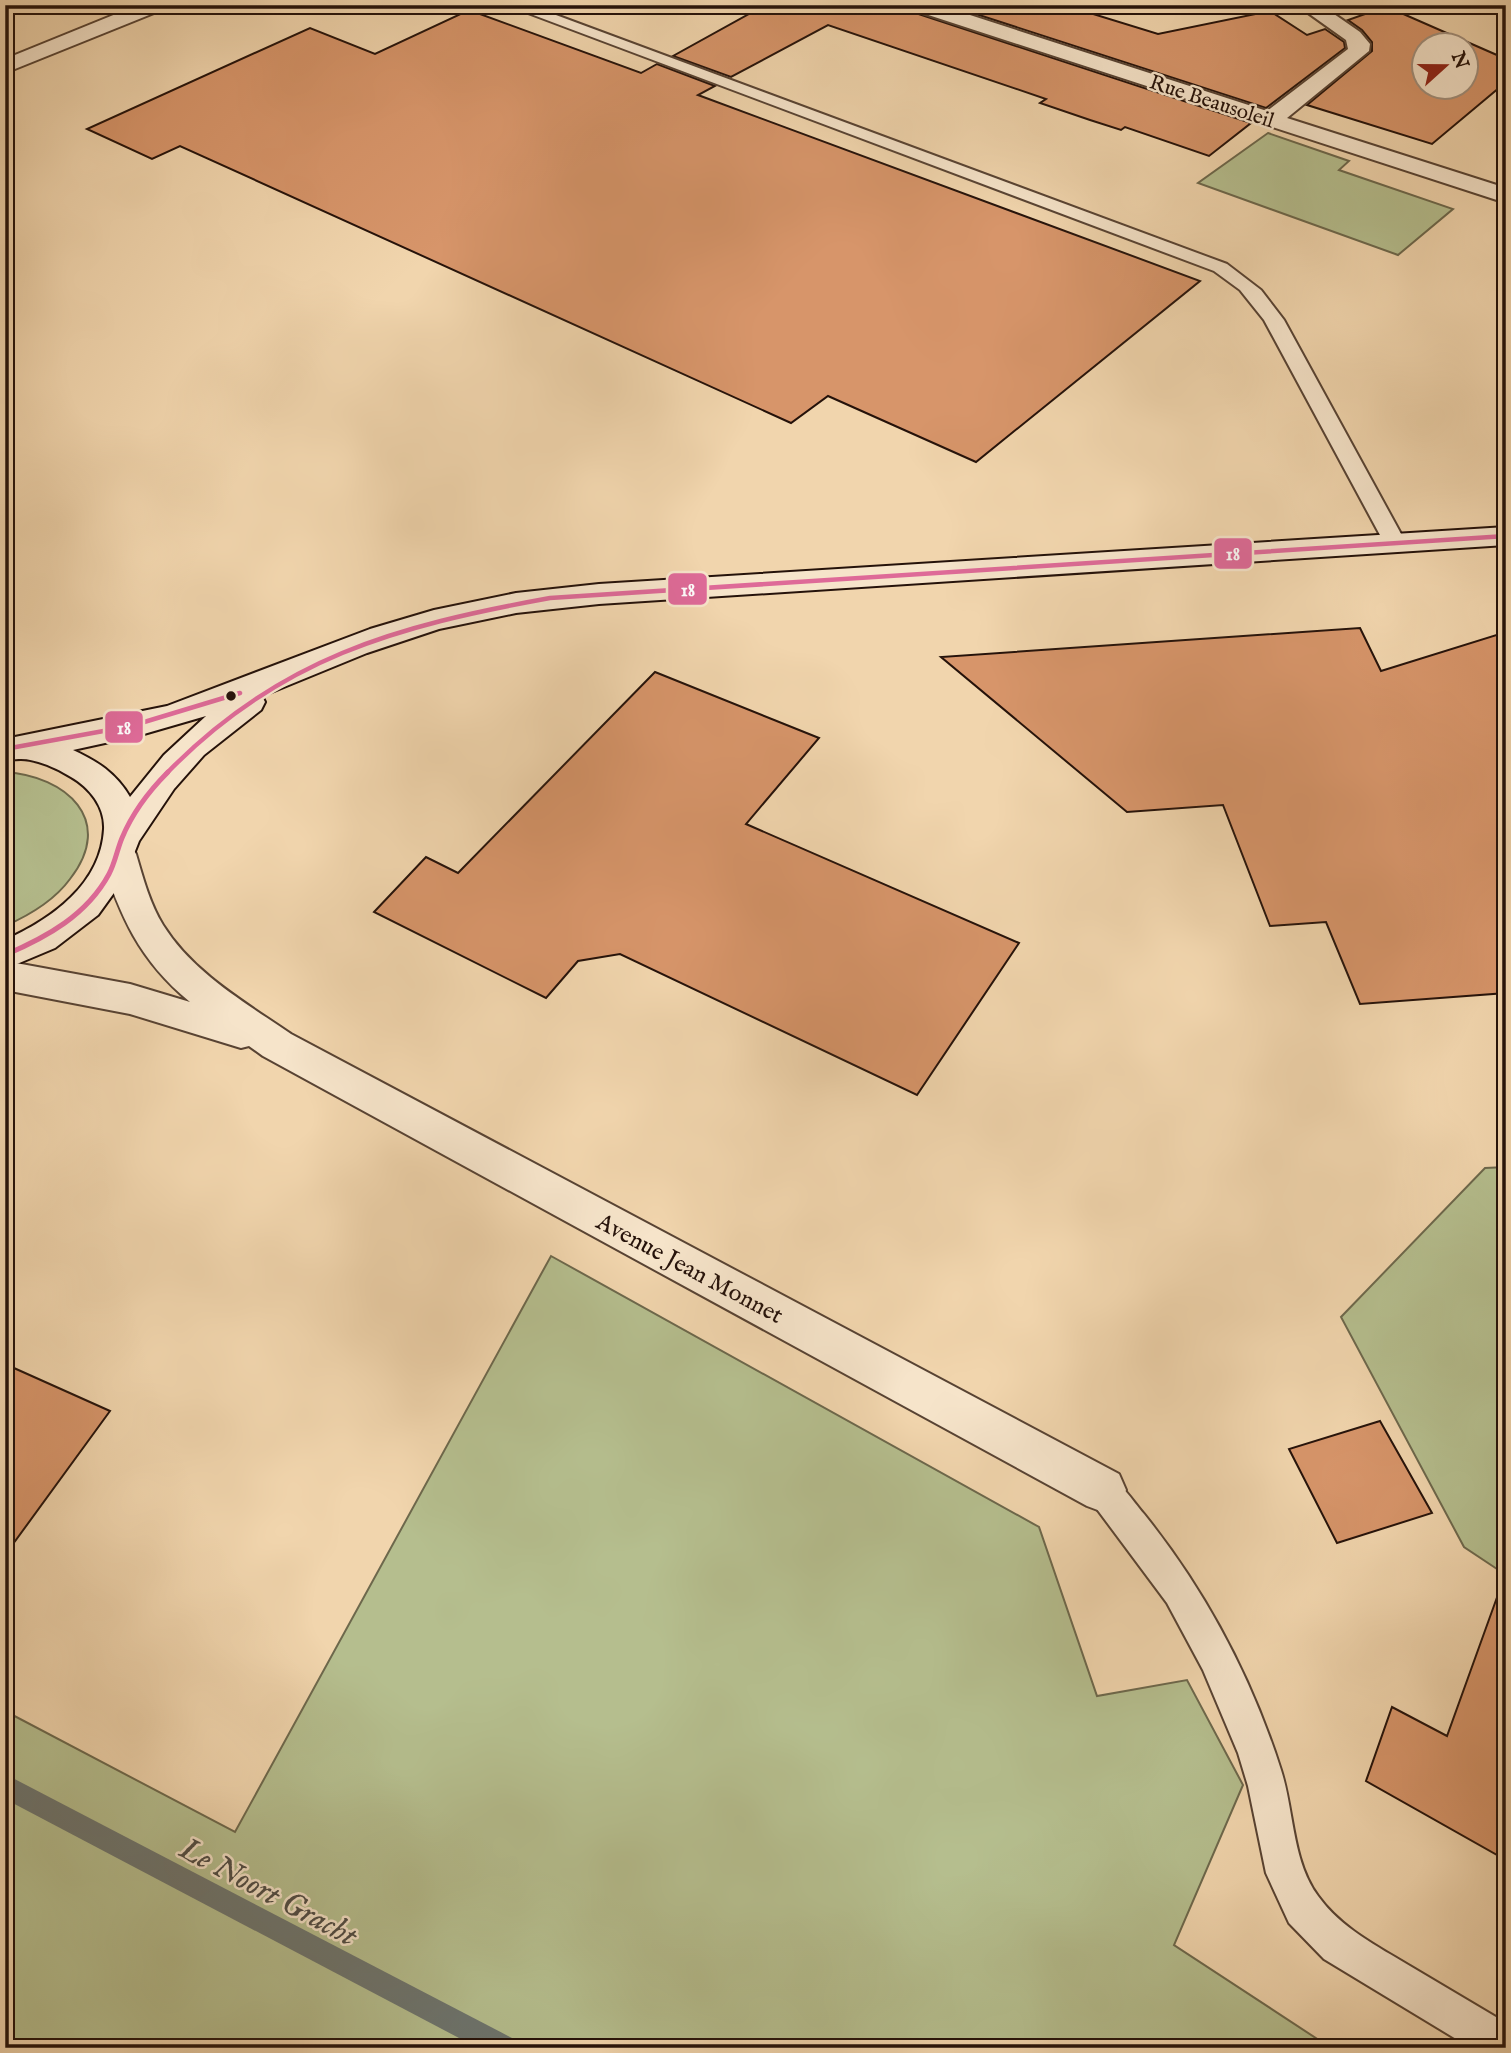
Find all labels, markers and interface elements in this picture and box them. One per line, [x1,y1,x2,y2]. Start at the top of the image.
north arrow [1410,32,1480,102]
text: N [1444,48,1473,73]
street label: Rue Beausoleil [1146,70,1278,135]
line badge: 18 [1213,537,1253,570]
text: 18 [1226,543,1240,567]
line badge: 18 [667,572,708,606]
text: 18 [681,579,695,603]
unlabelled marker [224,689,238,703]
line badge: 18 [104,710,144,744]
text: 18 [117,717,131,741]
street label: Avenue Jean Monnet [590,1207,788,1332]
water label: Le Noort Gracht [171,1829,365,1958]

